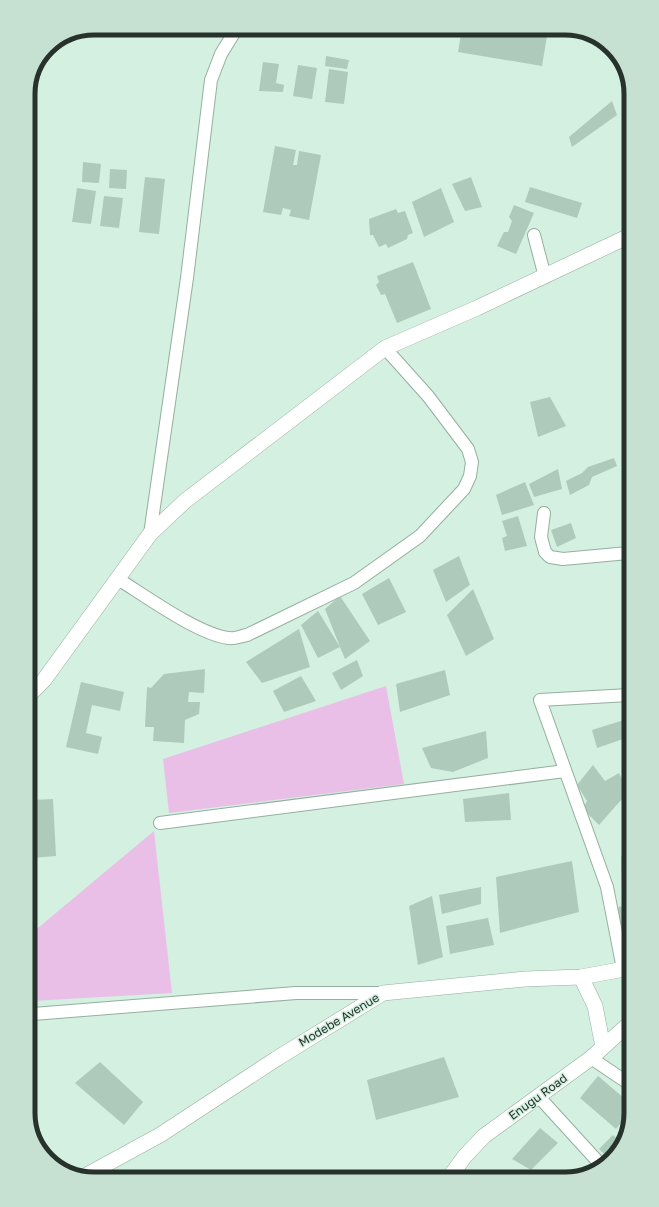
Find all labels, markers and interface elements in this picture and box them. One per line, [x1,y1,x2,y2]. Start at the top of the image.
street label: Modebe Avenue [296,990,382,1050]
street label: Enugu Road [505,1070,570,1123]

